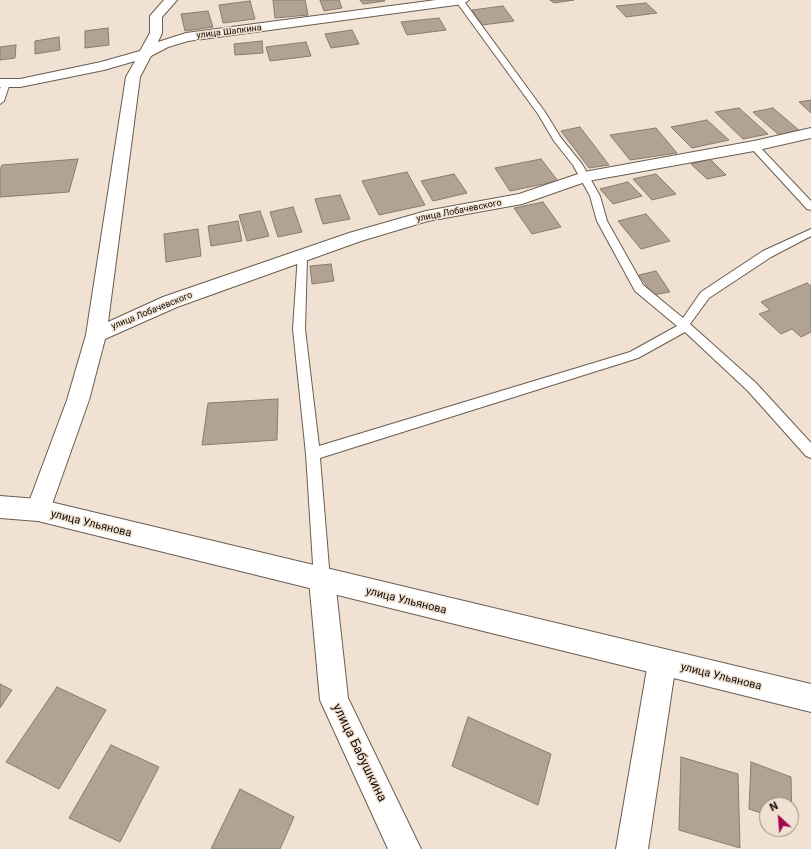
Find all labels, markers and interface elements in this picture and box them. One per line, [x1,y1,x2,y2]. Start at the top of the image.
street label: улица Шапкина [196,23,262,41]
street label: улица Лобачевского [415,197,503,225]
street label: улица Лобачевского [110,290,194,332]
street label: улица Ульянова [49,508,133,540]
street label: улица Ульянова [364,585,448,617]
street label: улица Ульянова [679,661,763,693]
street label: улица Бабушкина [329,701,389,805]
north arrow [759,797,799,837]
text: N [768,799,780,814]

